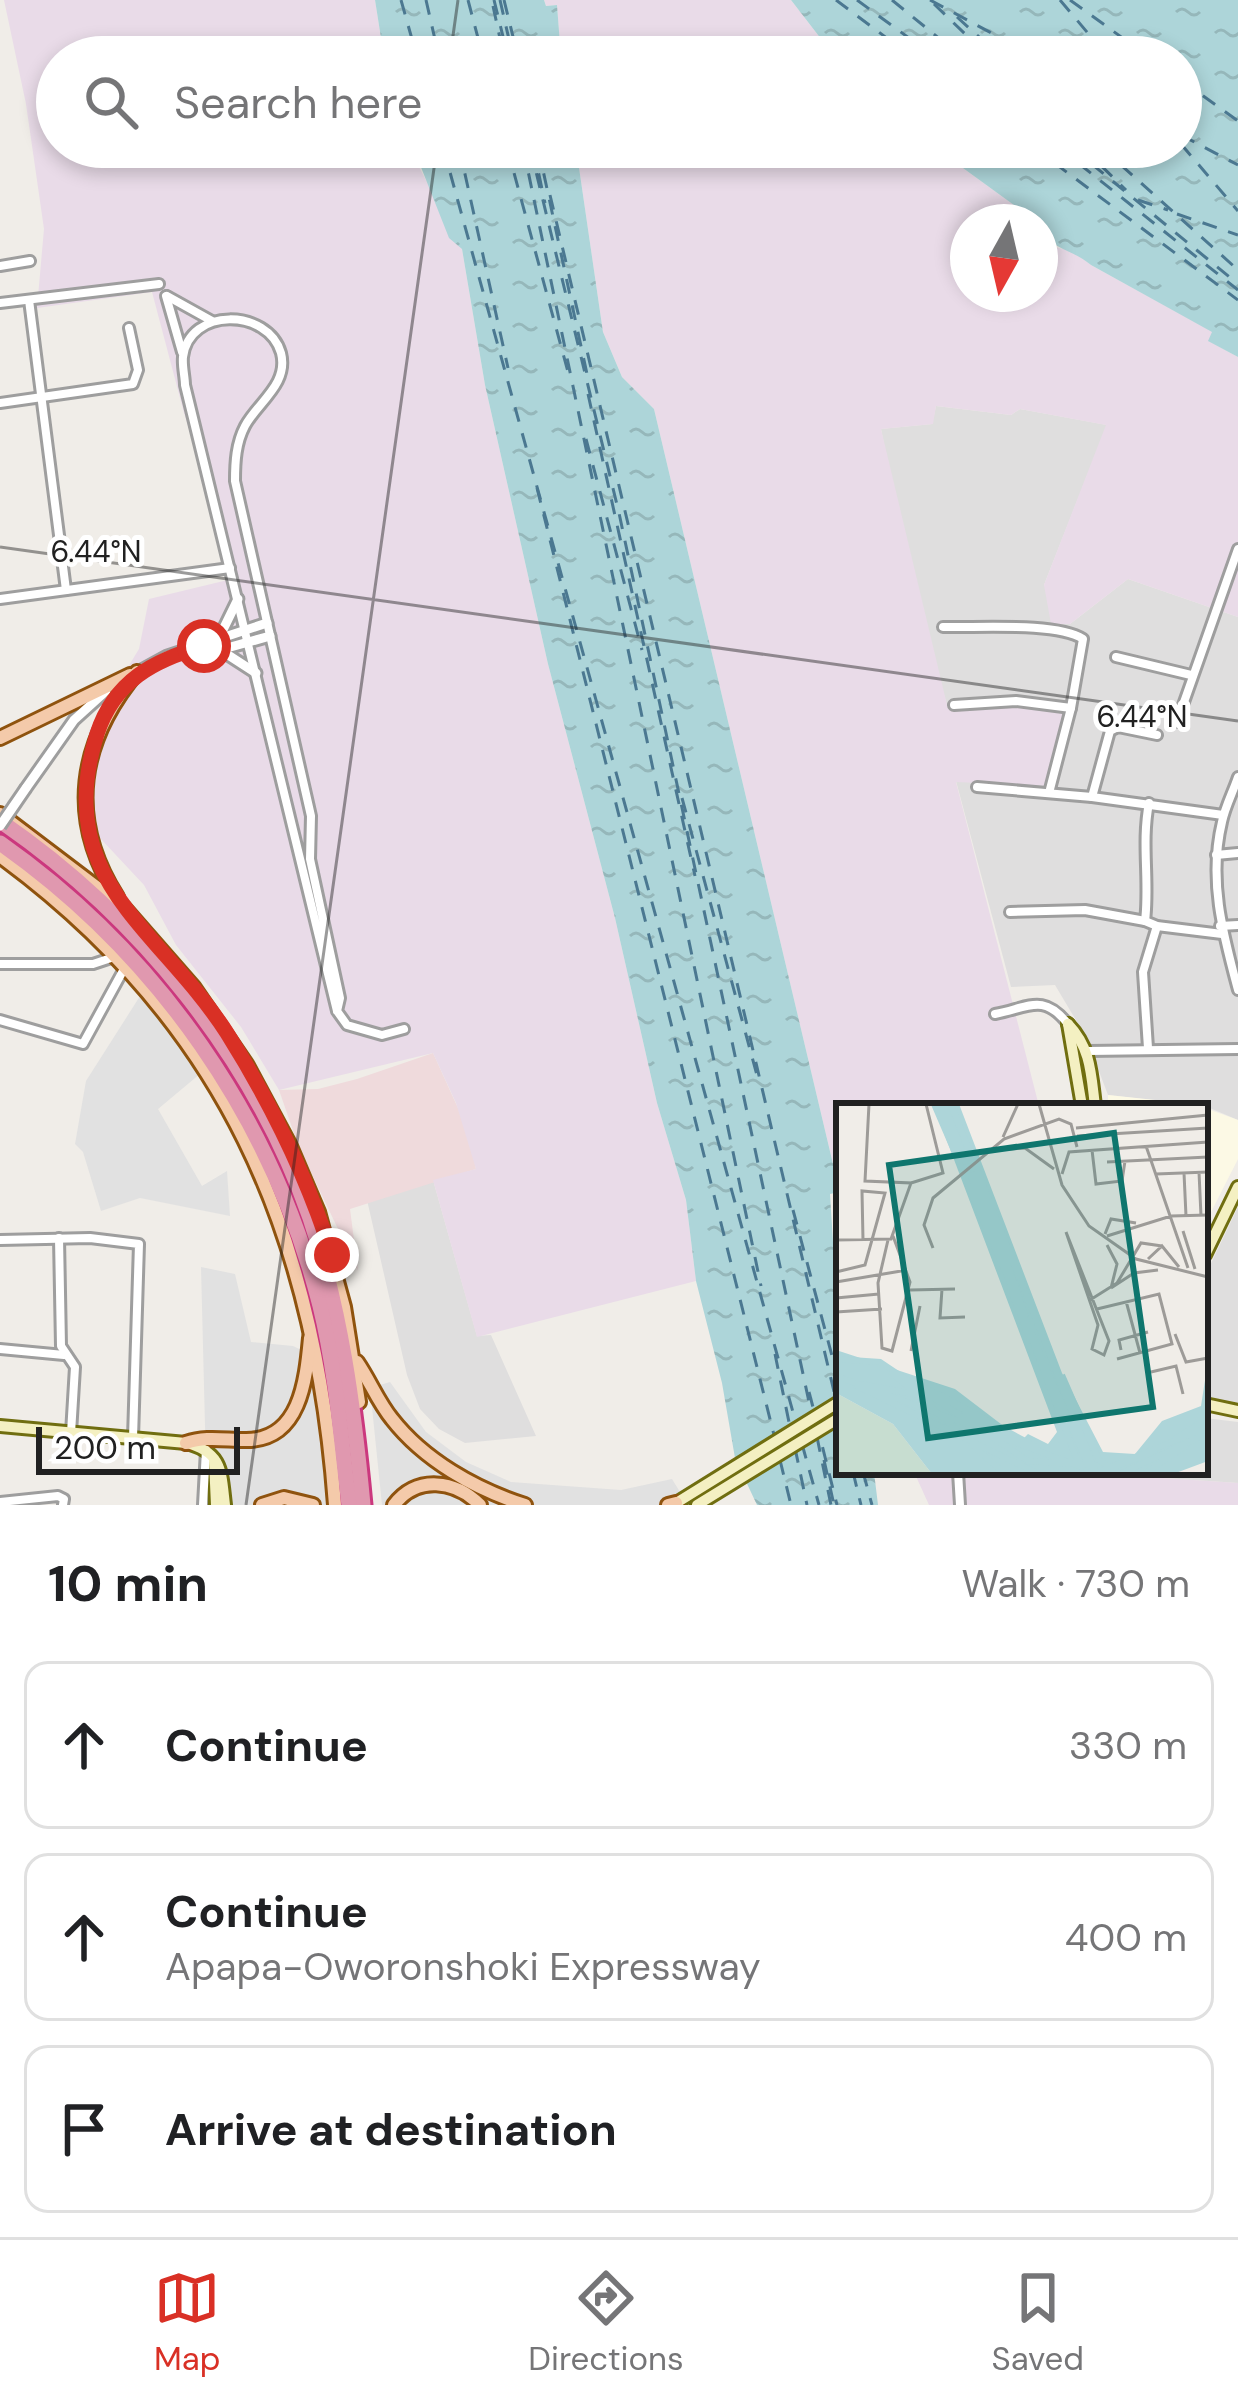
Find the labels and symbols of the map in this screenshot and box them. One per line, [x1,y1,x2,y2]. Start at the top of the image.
north arrow [950,204,1058,312]
text: 6.44°N [50,532,142,571]
route start [177,619,231,673]
text: 6.44°N [1096,697,1188,736]
inset map [836,1103,1208,1475]
route end [305,1228,359,1282]
scale bar [36,1421,240,1474]

